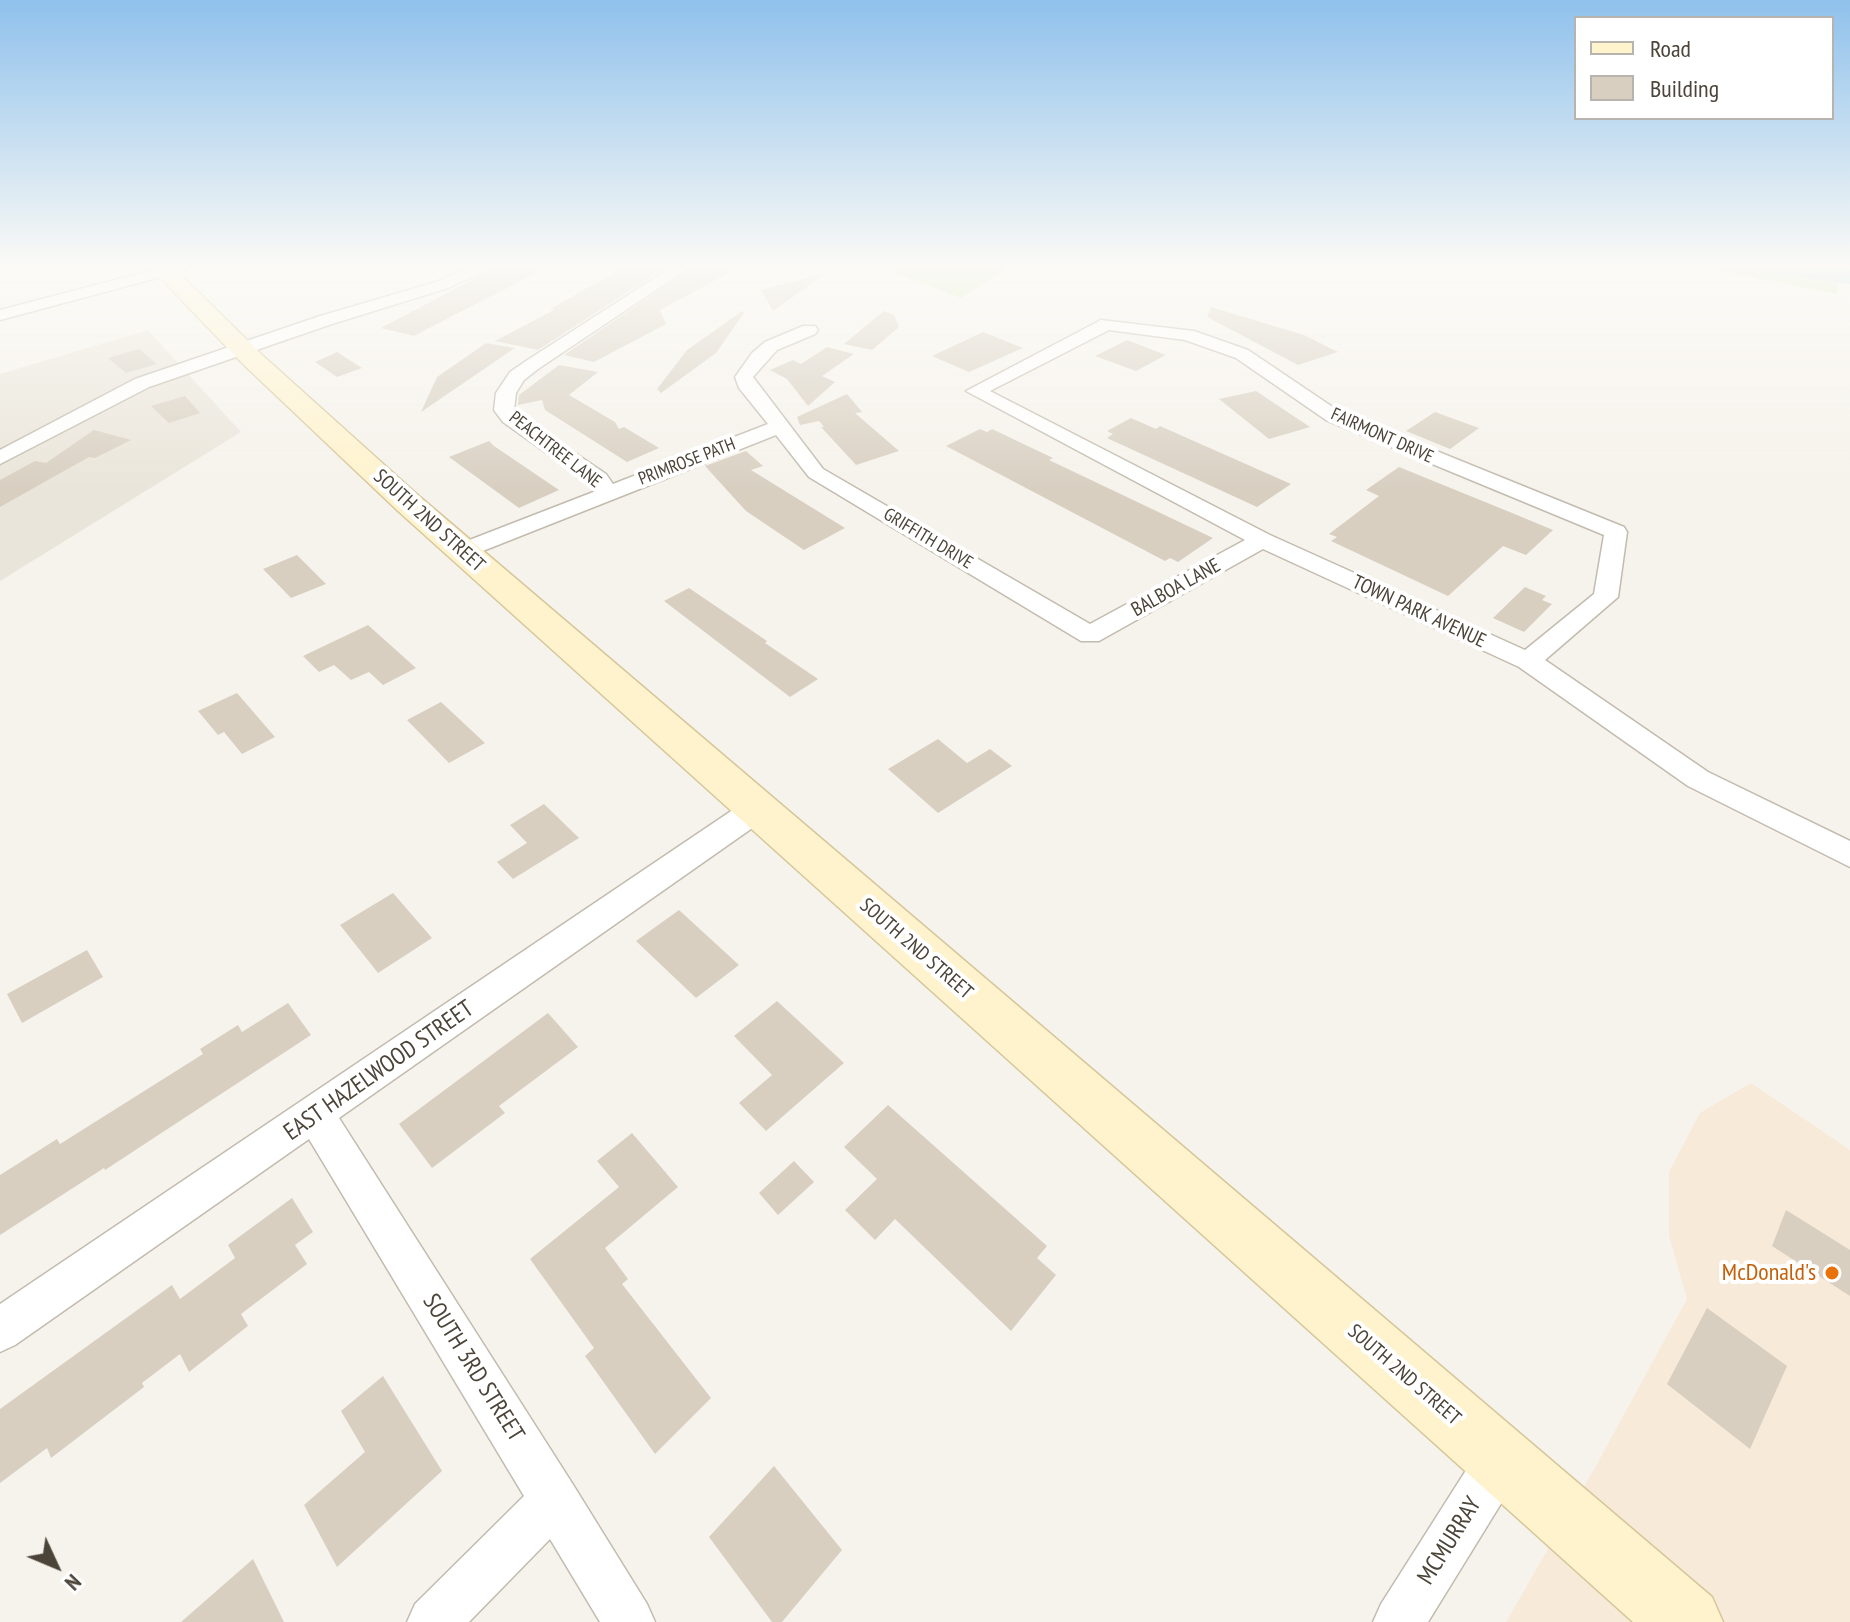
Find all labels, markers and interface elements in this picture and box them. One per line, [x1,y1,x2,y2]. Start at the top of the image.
legend [1574,16,1834,120]
text: Road [1650,33,1691,64]
text: Building [1650,73,1719,104]
street label: FAIRMONT DRIVE [1327,404,1437,468]
street label: PEACHTREE LANE [504,407,606,493]
street label: PRIMROSE PATH [635,434,739,490]
street label: SOUTH 2ND STREET [368,465,490,577]
street label: GRIFFITH DRIVE [879,504,977,574]
street label: BALBOA LANE [1127,554,1225,622]
street label: TOWN PARK AVENUE [1348,571,1490,653]
street label: SOUTH 2ND STREET [855,894,977,1004]
street label: EAST HAZELWOOD STREET [279,995,479,1147]
place label: McDonald's [1722,1259,1816,1287]
marker: McDonald's [1823,1264,1841,1282]
street label: SOUTH 3RD STREET [416,1289,530,1447]
street label: SOUTH 2ND STREET [1343,1320,1465,1430]
street label: MCMURRAY [1412,1492,1488,1590]
north arrow [16,1526,96,1606]
text: N [59,1569,87,1597]

